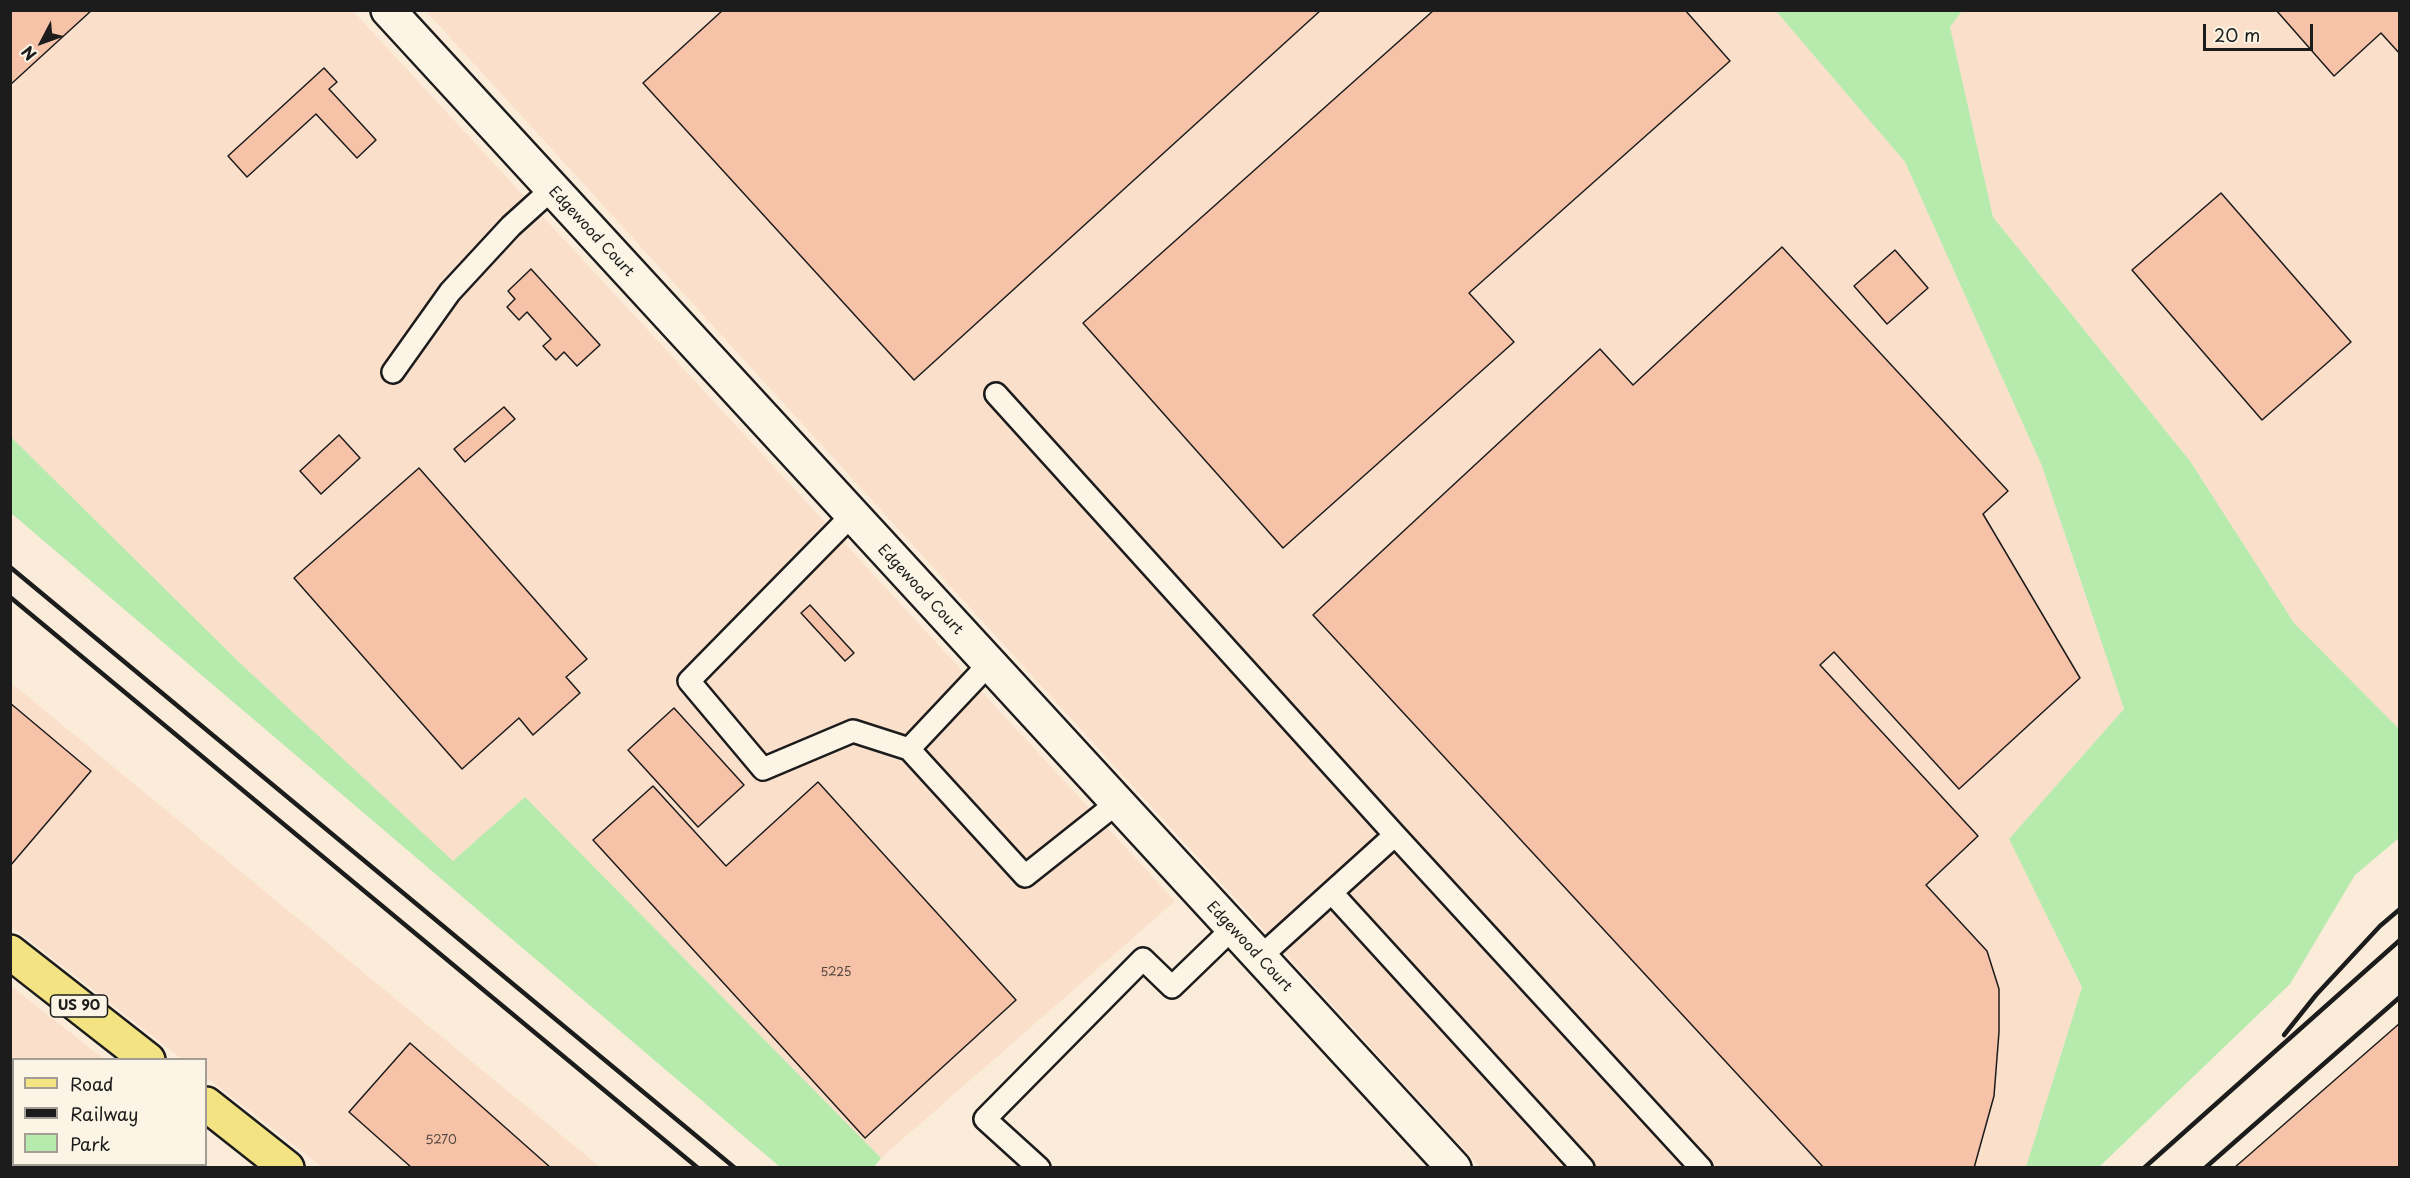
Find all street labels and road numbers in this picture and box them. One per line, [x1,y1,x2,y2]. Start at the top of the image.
street label: Edgewood Court [545,183,637,281]
street label: Edgewood Court [874,541,966,639]
street label: Edgewood Court [1203,898,1295,996]
road number: US 90 [50,995,107,1017]

